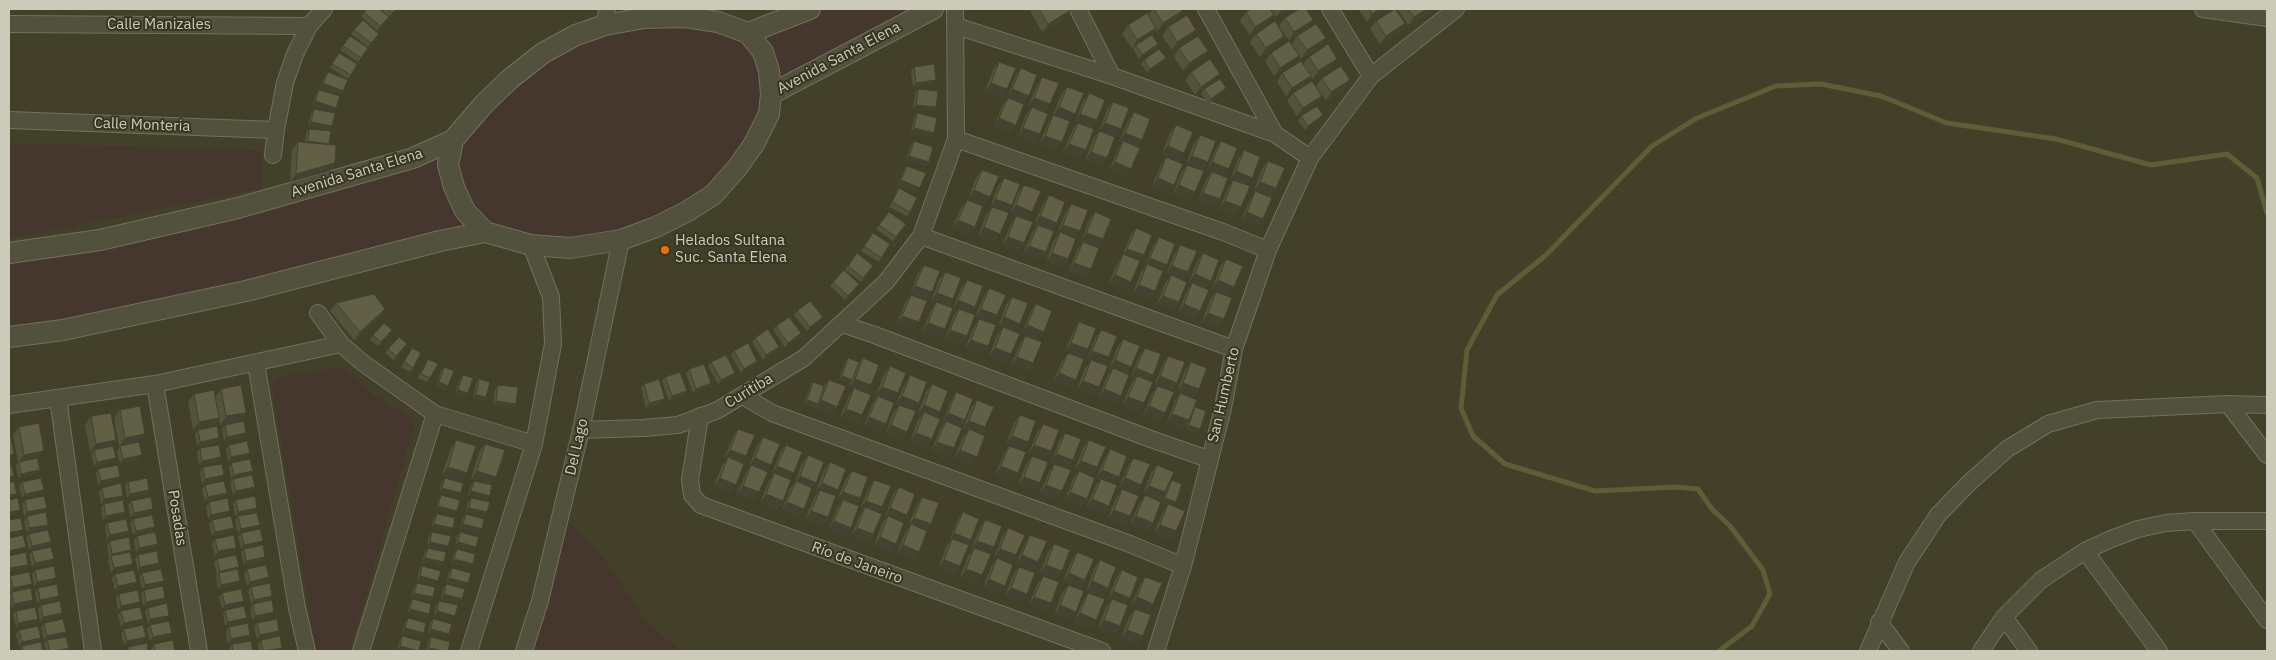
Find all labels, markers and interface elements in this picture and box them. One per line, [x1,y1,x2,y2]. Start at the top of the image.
street label: Calle Manizales [107,16,211,34]
street label: Avenida Santa Elena [774,18,904,98]
street label: Calle Monteria [93,114,191,136]
street label: Avenida Santa Elena [289,144,425,202]
place label: Helados Sultana Suc. Santa Elena [675,232,787,267]
marker: Helados Sultana Suc. Santa Elena [659,244,671,256]
street label: San Humberto [1204,346,1244,444]
street label: Curitiba [722,370,776,412]
street label: Del Lago [562,417,592,477]
street label: Posadas [164,489,190,547]
street label: Río de Janeiro [809,538,905,588]

